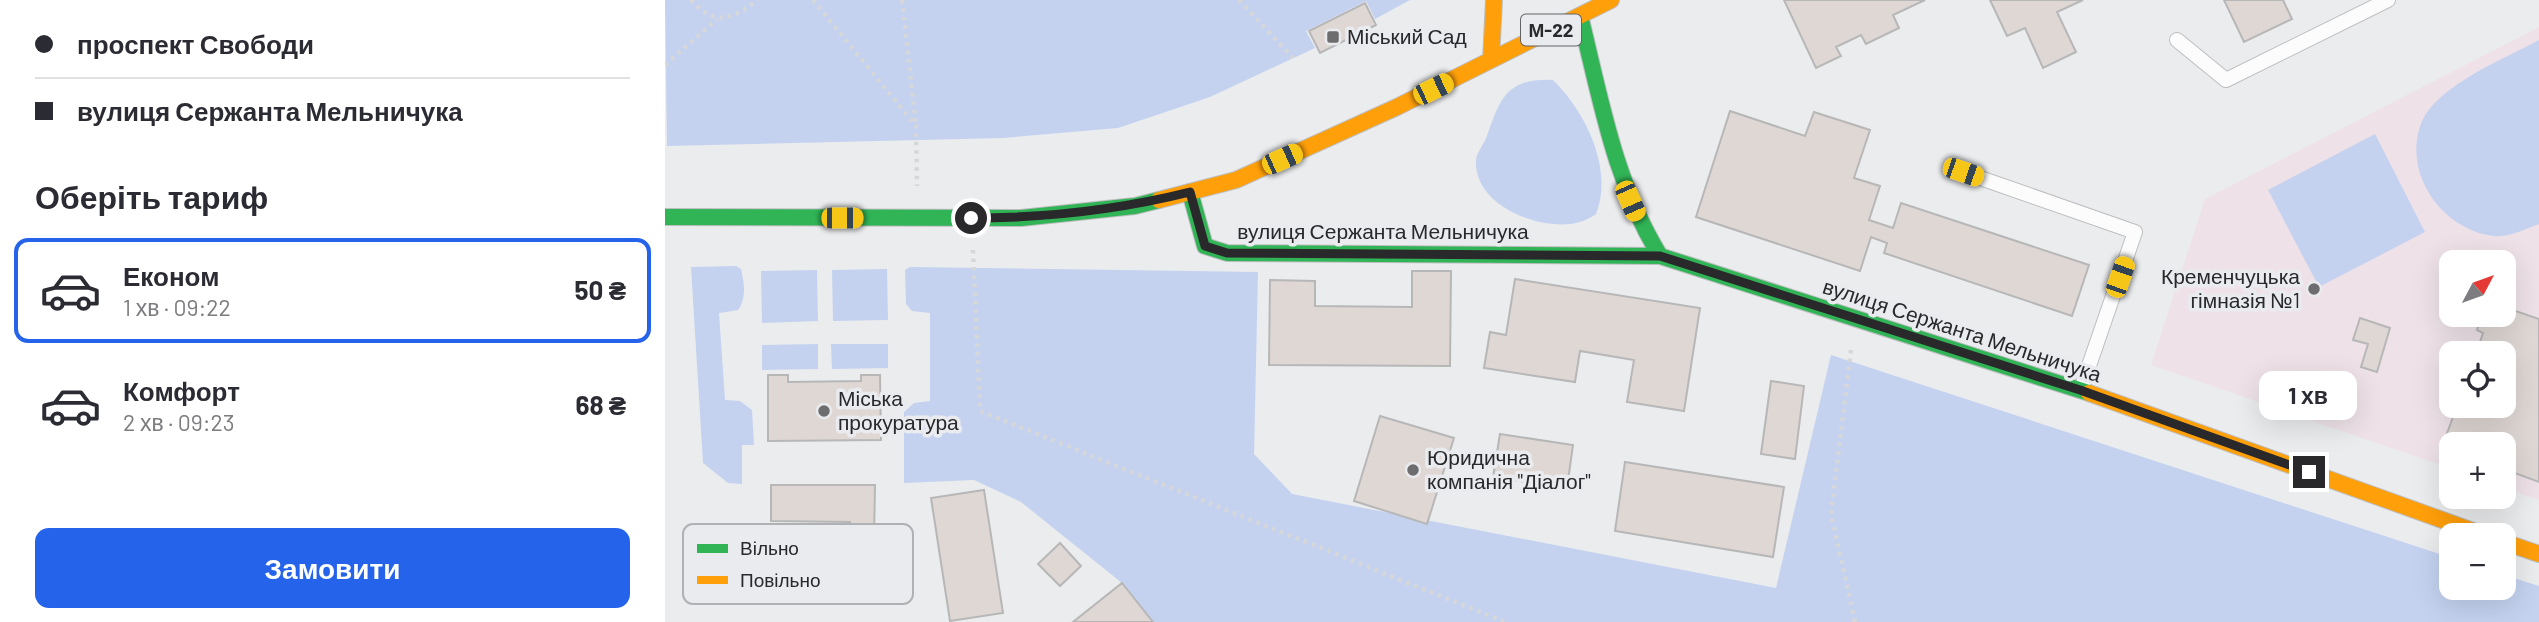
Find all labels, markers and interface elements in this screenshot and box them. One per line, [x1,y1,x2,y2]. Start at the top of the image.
road number: М-22 [1521,14,1581,46]
place label: Міський Сад [1347,23,1467,48]
text: проспект Свободи [77,28,314,59]
marker: Міський Сад [1325,29,1341,45]
car [1410,70,1457,108]
text: вулиця Сержанта Мельничука [77,95,463,126]
car [1259,141,1306,177]
car [1940,155,1987,189]
text: Оберіть тариф [35,177,268,215]
car [1612,178,1649,224]
route start [955,202,987,234]
car [822,208,864,229]
street label: вулиця Сержанта Мельничука [1237,218,1529,243]
north arrow [2439,250,2517,327]
map controls [2439,250,2516,600]
car [2104,254,2137,300]
icon: car [39,259,102,322]
text: Економ [123,260,219,291]
place label: Кременчуцька гімназія №1 [2161,263,2300,312]
street label: вулиця Сержанта Мельничука [1820,273,2105,387]
text: 50 ₴ [575,274,626,305]
marker: Кременчуцька гімназія №1 [2306,281,2322,297]
text: 1 хв · 09:22 [123,293,231,321]
button: locate [2439,341,2516,418]
callout: 1 хв [2260,370,2358,420]
icon: car [39,374,102,437]
text: Комфорт [123,375,240,406]
text: 1 хв [2288,381,2328,409]
place label: Міська прокуратура [838,385,959,434]
text: 68 ₴ [575,389,626,420]
marker: Міська прокуратура [816,403,832,419]
text: 2 хв · 09:23 [123,408,235,436]
button: + [2439,432,2516,509]
place label: Юридична компанія "Діалог" [1427,444,1591,493]
route end [2293,456,2325,488]
marker: Юридична компанія "Діалог" [1405,462,1421,478]
button: − [2439,523,2516,600]
legend [683,524,913,604]
button: Замовити [35,528,630,608]
text: Вільно [740,536,799,559]
text: Повільно [740,568,821,591]

